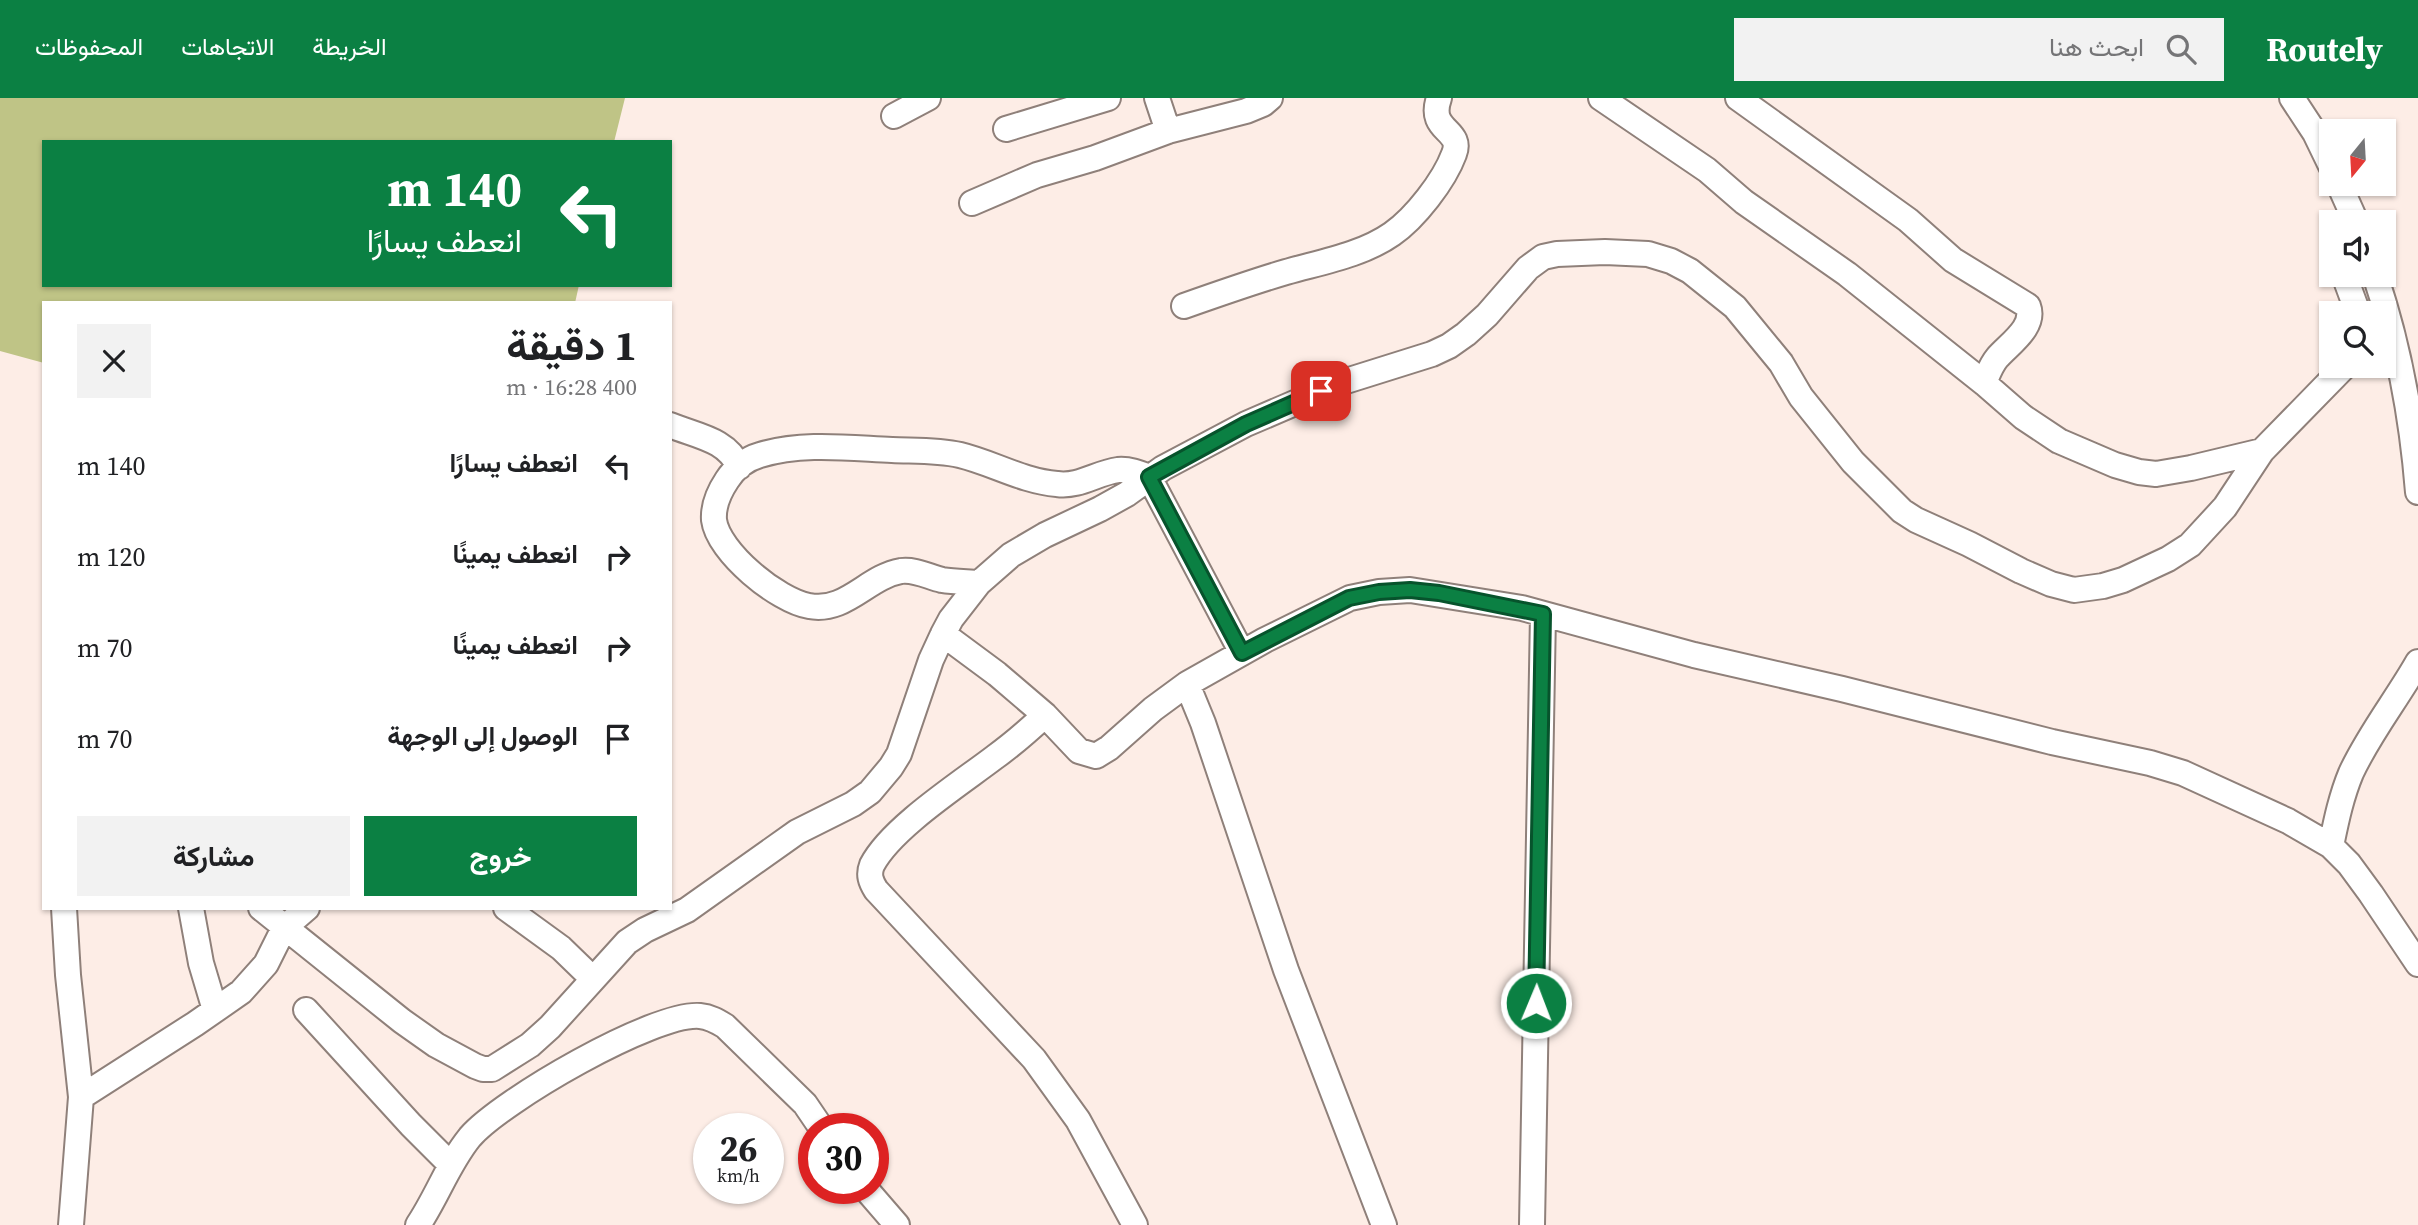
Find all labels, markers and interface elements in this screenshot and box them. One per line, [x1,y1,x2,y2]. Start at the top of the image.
search box [1734,18,2224,81]
text: Routely [2266,27,2383,72]
text: ابحث هنا [2049,29,2144,65]
text: المحفوظات [35,30,143,63]
text: الاتجاهات [181,30,274,63]
text: الخريطة [312,30,387,63]
icon: search [2162,30,2200,68]
north arrow [2319,119,2396,196]
map controls [2319,119,2396,378]
text: 140 m [387,155,522,222]
icon: left [546,168,637,259]
button: sound [2319,210,2396,287]
text: انعطف يسارًا [367,219,522,263]
button: search [2319,301,2396,378]
text: 1 دقيقة [506,316,637,374]
button: close [77,324,151,398]
pin [1291,361,1351,421]
text: 400 m · 16:28 [506,371,637,403]
icon: arrive [1302,372,1340,410]
text: انعطف يسارًا [449,445,578,481]
icon: left [599,447,637,485]
text: 140 m [77,448,146,484]
text: انعطف يمينًا [453,536,578,572]
icon: right [599,538,637,576]
text: 120 m [77,539,146,575]
text: انعطف يمينًا [453,627,578,663]
icon: right [599,629,637,667]
text: 70 m [77,630,133,666]
text: الوصول إلى الوجهة [387,718,578,754]
icon: arrive [599,720,637,758]
text: 70 m [77,721,133,757]
button: مشاركة [77,816,350,896]
button: خروج [364,816,637,896]
position arrow [1499,966,1573,1040]
speed limit sign: 30 [798,1113,889,1204]
text: 26 [720,1125,757,1173]
text: km/h [717,1163,760,1188]

